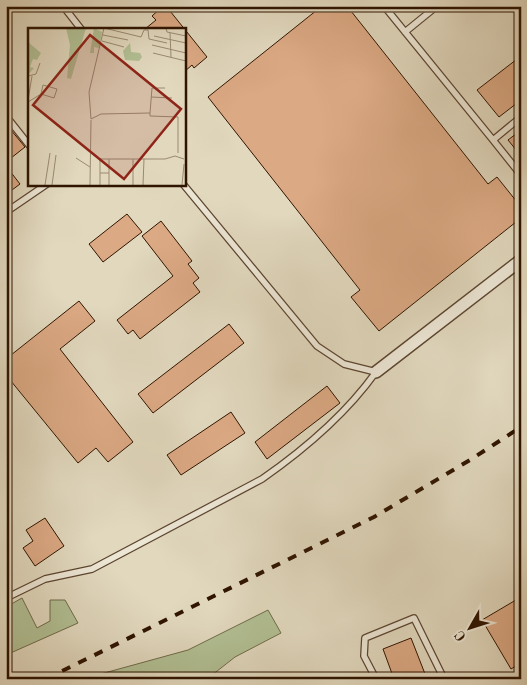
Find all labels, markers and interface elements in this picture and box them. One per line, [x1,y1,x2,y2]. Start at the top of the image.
inset map [28,28,185,185]
north arrow [444,602,494,652]
text: С [452,628,469,644]

